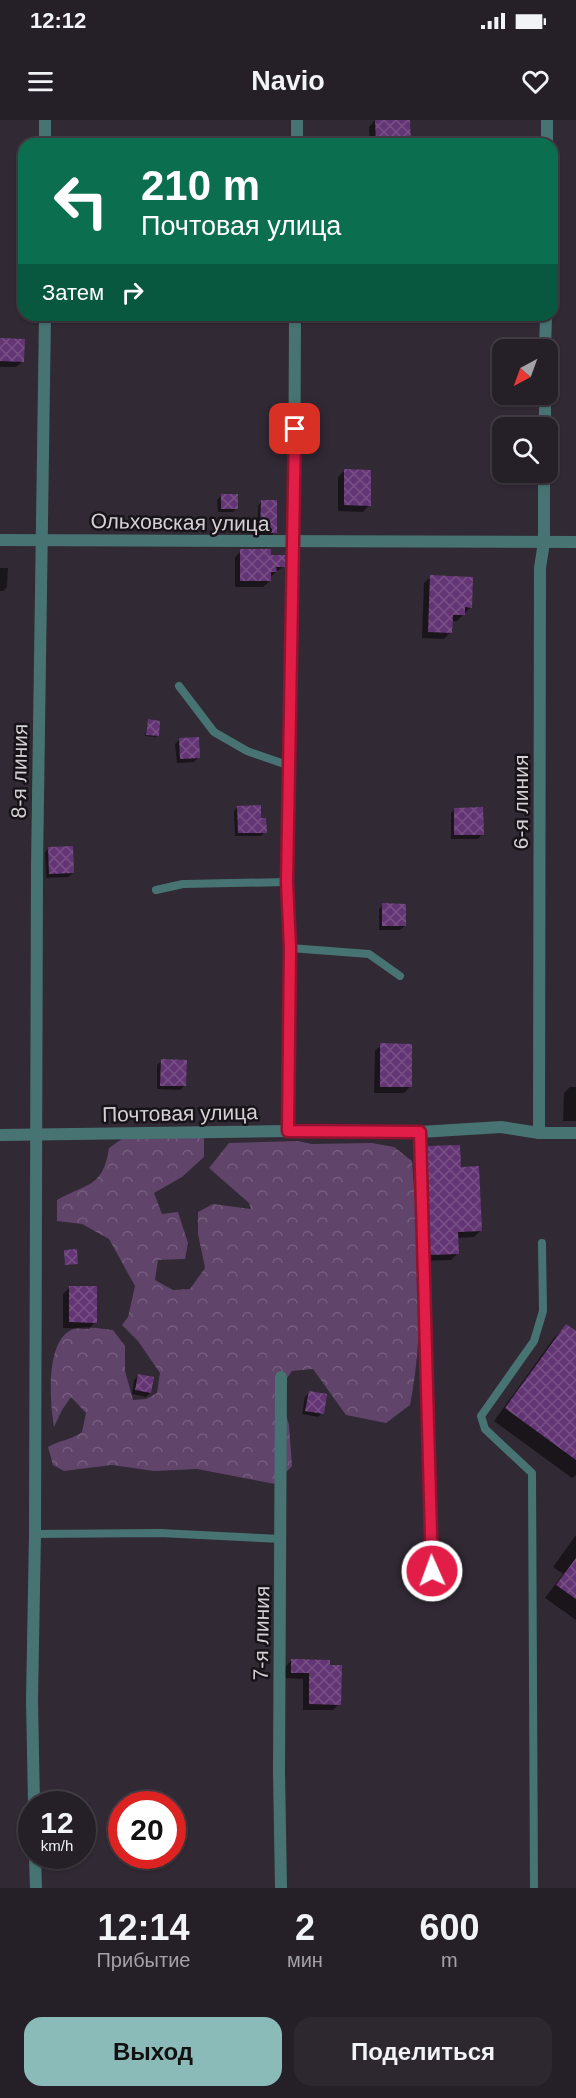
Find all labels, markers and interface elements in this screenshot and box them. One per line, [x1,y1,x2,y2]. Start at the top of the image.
text: 12:12 [30,8,86,33]
icon: menu [24,65,57,98]
icon: heart [519,65,552,98]
text: Navio [251,66,325,96]
icon: left [42,162,120,240]
text: 210 m [141,162,260,209]
text: Почтовая улица [141,211,341,241]
icon: right [116,276,149,309]
text: Затем [42,280,104,305]
north arrow [492,339,558,405]
map controls [492,339,558,483]
pin [269,403,320,454]
icon: arrive [278,412,311,445]
button: search [492,417,558,483]
street label: Ольховская улица [90,509,270,535]
street label: 8-я линия [7,724,31,818]
street label: 6-я линия [509,755,532,849]
street label: Почтовая улица [102,1100,258,1126]
position arrow [400,1539,464,1603]
street label: 7-я линия [249,1586,273,1680]
speed limit sign: 20 [108,1791,186,1869]
text: 12 [40,1806,74,1839]
text: km/h [41,1837,73,1854]
text: 12:14 [97,1907,190,1948]
text: 2 [295,1907,315,1948]
text: 600 [419,1907,479,1948]
text: Прибытие [96,1949,190,1971]
text: мин [287,1949,323,1971]
text: m [441,1949,458,1971]
button: Выход [24,2017,282,2086]
button: Поделиться [294,2017,552,2086]

